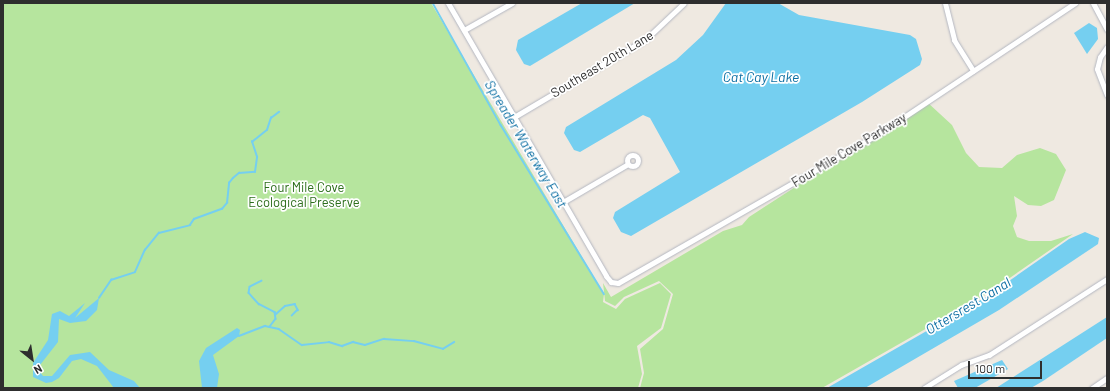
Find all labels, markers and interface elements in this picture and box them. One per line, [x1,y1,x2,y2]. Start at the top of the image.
street label: Southeast 20th Lane [548,27,656,101]
water label: Cat Cay Lake [723,69,799,85]
water label: Spreader Waterway East [481,77,571,211]
street label: Four Mile Cove Parkway [789,110,909,190]
park label: Four Mile Cove Ecological Preserve [248,180,360,211]
water label: Ottersrest Canal [922,274,1014,338]
north arrow [12,339,52,379]
scale bar [970,353,1044,379]
text: 100 m [975,361,1005,375]
text: N [32,362,45,377]

